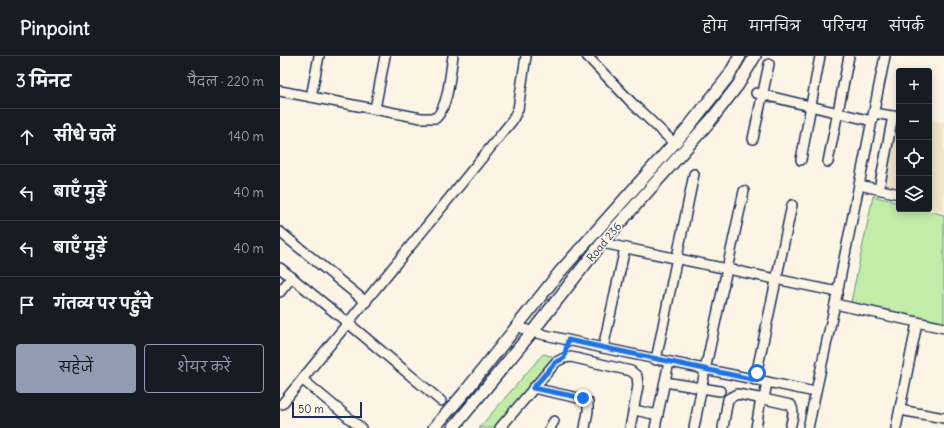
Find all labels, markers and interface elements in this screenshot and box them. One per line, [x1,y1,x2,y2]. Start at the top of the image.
text: Pinpoint [20,16,90,40]
text: होम [703,17,727,35]
text: मानचित्र [749,17,801,35]
text: परिचय [823,17,867,35]
text: संपर्क [889,17,924,35]
map controls [896,68,932,212]
button: + [896,68,932,104]
text: 3 मिनट [16,70,71,92]
text: पैदल · 220 m [188,73,264,90]
button: − [896,104,932,140]
icon: ahead [16,126,38,148]
text: सीधे चलें [54,126,115,145]
text: 140 m [228,128,264,145]
button: locate [896,140,932,176]
button: layers [896,176,932,212]
icon: left [16,182,38,204]
text: बाएँ मुड़ें [54,182,106,201]
text: 40 m [233,184,264,201]
street label: Road 236 [584,219,624,265]
icon: left [16,238,38,260]
text: बाएँ मुड़ें [54,238,106,257]
text: 40 m [233,240,264,257]
icon: arrive [16,294,38,316]
text: गंतव्य पर पहुँचे [54,294,152,313]
button: सहेजें [16,344,136,393]
button: शेयर करें [144,344,264,393]
route start [748,364,766,382]
route end [574,389,592,407]
scale bar [292,400,362,419]
text: 50 m [298,402,324,416]

